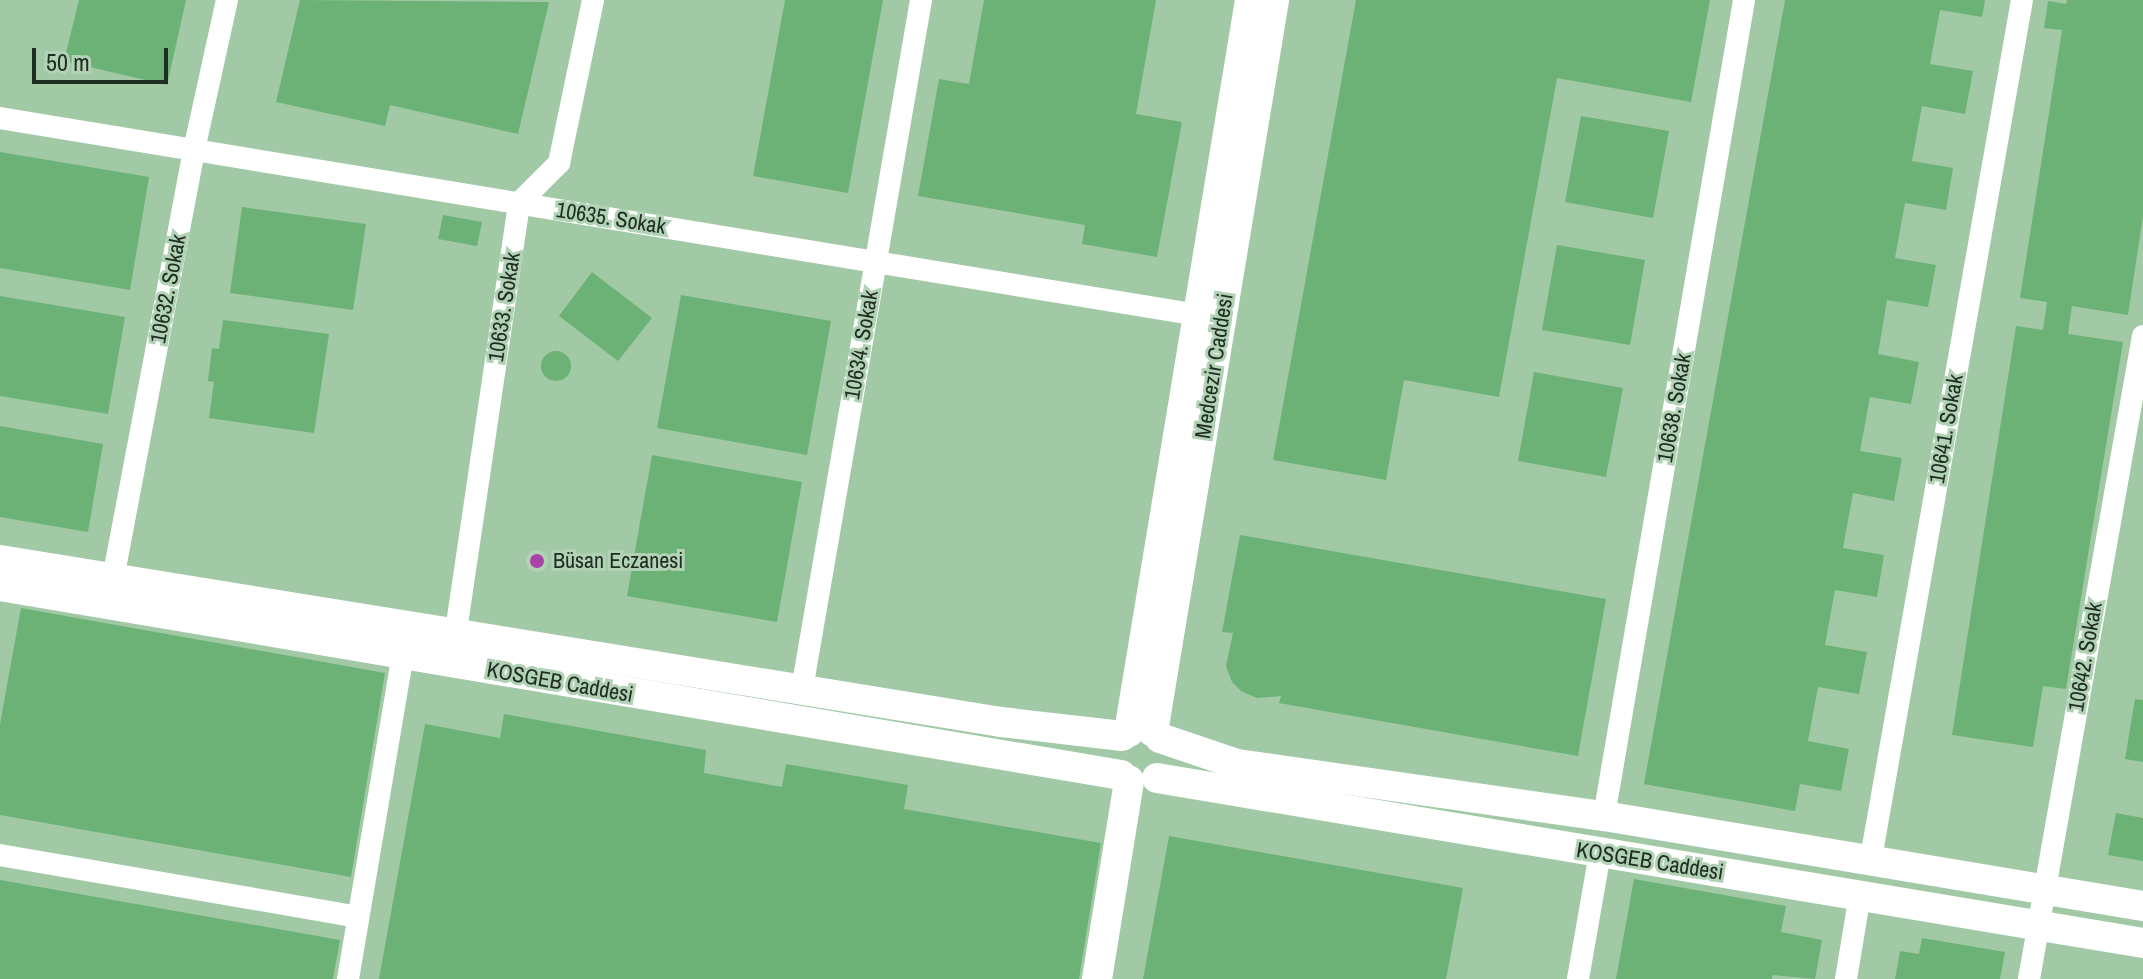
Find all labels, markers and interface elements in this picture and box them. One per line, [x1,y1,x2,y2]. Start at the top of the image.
scale bar [36,32,172,82]
text: 50 m [46,46,90,78]
street label: 10635. Sokak [554,196,668,240]
street label: 10632. Sokak [145,232,191,346]
street label: 10633. Sokak [482,250,526,364]
street label: 10634. Sokak [838,288,884,402]
street label: Medcezir Caddesi [1190,292,1238,440]
street label: 10638. Sokak [1651,351,1697,465]
street label: 10641. Sokak [1923,372,1969,486]
place label: Büsan Eczanesi [553,548,683,574]
marker: Büsan Eczanesi [528,552,546,570]
street label: 10642. Sokak [2062,600,2108,714]
street label: KOSGEB Caddesi [485,656,635,708]
street label: KOSGEB Caddesi [1575,836,1725,886]

